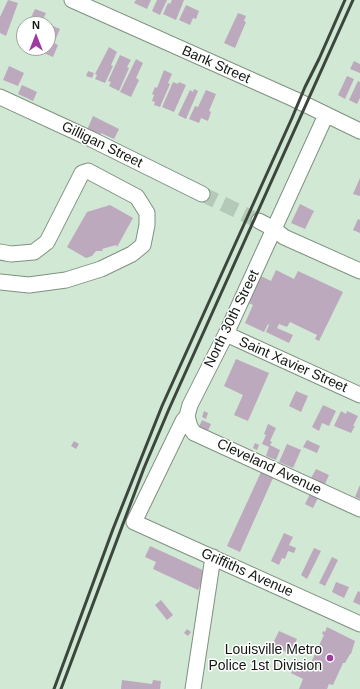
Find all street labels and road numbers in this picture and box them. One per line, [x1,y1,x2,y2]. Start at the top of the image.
street label: Bank Street [179,42,253,88]
street label: Gilligan Street [59,118,145,172]
street label: North 30th Street [201,267,263,371]
street label: Saint Xavier Street [236,334,350,396]
street label: Cleveland Avenue [214,435,324,499]
street label: Griffiths Avenue [198,545,296,601]

